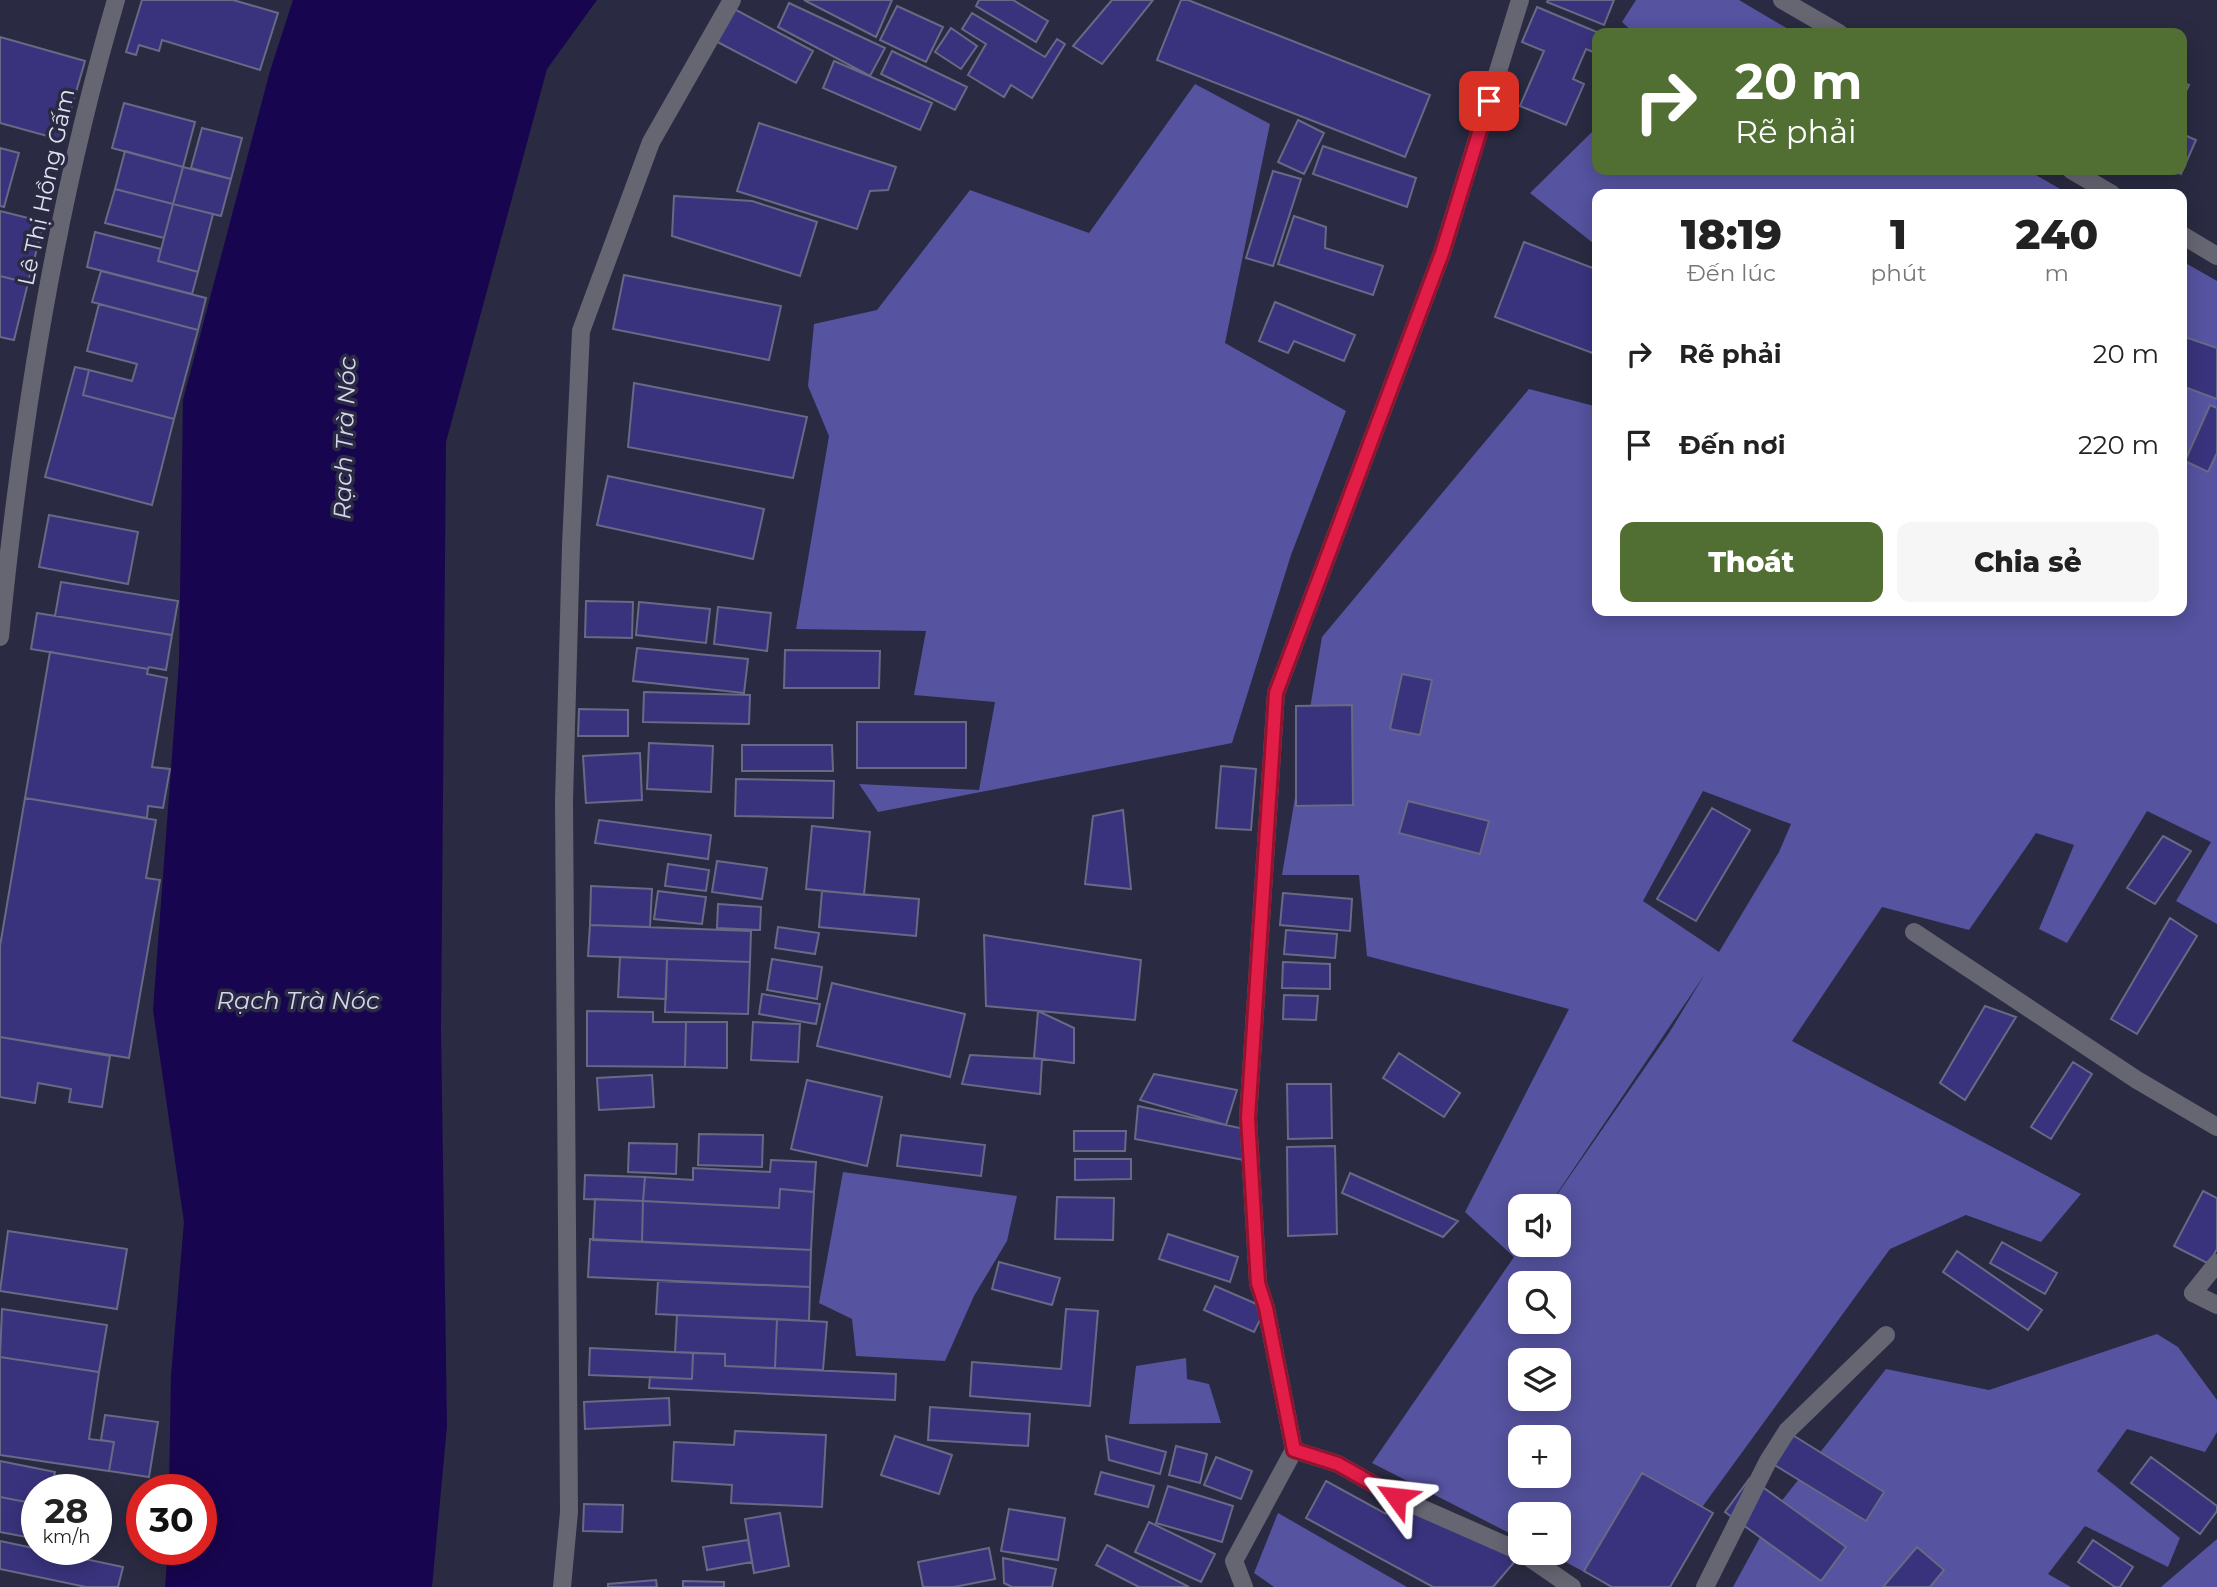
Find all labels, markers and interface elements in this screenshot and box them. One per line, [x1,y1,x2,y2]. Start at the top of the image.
text: 20 m [1735,52,1862,111]
icon: right [1620,56,1711,147]
pin [1459,71,1519,131]
icon: arrive [1470,82,1508,120]
street label: Lê Thị Hồng Gấm [11,86,81,288]
text: Rẽ phải [1735,112,1857,151]
text: 18:19 [1681,208,1782,260]
text: 1 [1890,208,1907,260]
text: 240 [2015,208,2098,260]
text: Đến lúc [1687,259,1776,287]
text: phút [1871,259,1927,287]
text: m [2045,259,2069,287]
icon: right [1620,335,1658,373]
text: Rẽ phải [1679,338,1782,370]
text: 20 m [2093,338,2159,370]
water label: Rạch Trà Nóc [327,356,362,520]
icon: arrive [1620,426,1658,464]
text: Đến nơi [1679,429,1785,461]
text: 220 m [2078,429,2159,461]
button: Thoát [1620,522,1883,602]
button: Chia sẻ [1897,522,2159,602]
water label: Rạch Trà Nóc [217,986,380,1015]
map controls [1508,1194,1571,1565]
button: sound [1508,1194,1571,1257]
button: search [1508,1271,1571,1334]
button: layers [1508,1348,1571,1411]
button: + [1508,1425,1571,1488]
position arrow [1359,1460,1433,1534]
speed limit sign: 30 [126,1474,217,1565]
text: 28 [45,1489,88,1532]
button: − [1508,1502,1571,1565]
text: km/h [42,1526,91,1548]

